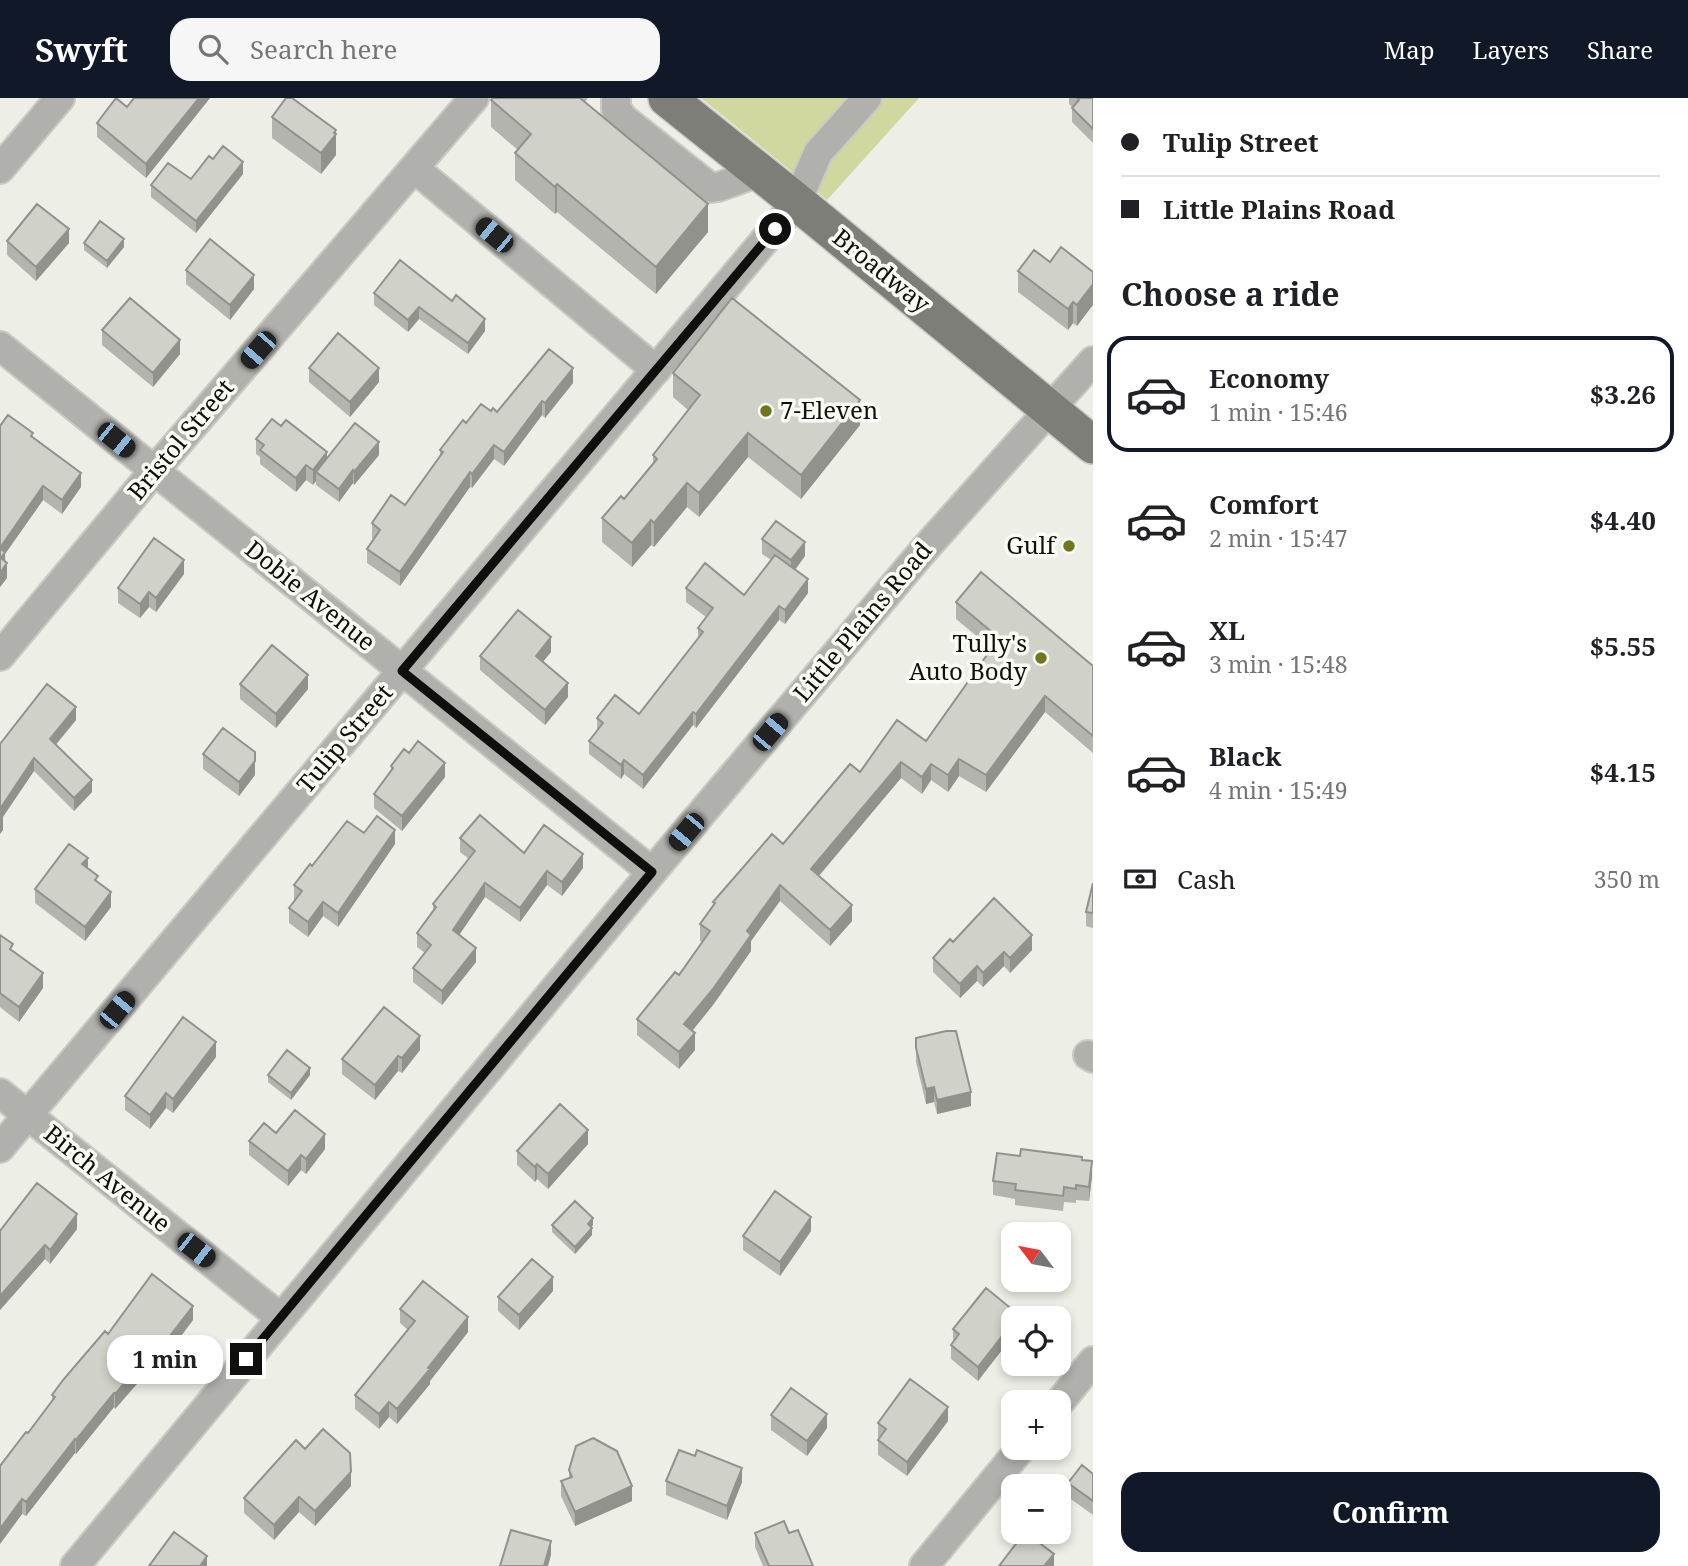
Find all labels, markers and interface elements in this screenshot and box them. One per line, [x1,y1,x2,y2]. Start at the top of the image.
search box [170,18,660,81]
text: Swyft [35,27,128,72]
icon: search [194,30,232,68]
text: Search here [250,31,398,67]
text: Map [1384,33,1435,66]
text: Layers [1473,33,1549,66]
text: Share [1587,33,1653,66]
text: Tulip Street [1163,124,1319,160]
text: Little Plains Road [1163,191,1395,227]
car [472,213,517,257]
route start [759,213,791,245]
street label: Broadway [826,220,938,320]
text: Choose a ride [1121,272,1340,315]
car [237,327,280,373]
text: Economy [1209,360,1329,396]
icon: car [1125,363,1188,426]
street label: Bristol Street [120,372,240,506]
text: $3.26 [1590,376,1656,412]
place label: 7-Eleven [780,393,878,426]
text: 1 min · 15:46 [1209,396,1347,428]
marker: 7-Eleven [758,403,774,419]
car [94,419,139,461]
text: Comfort [1209,486,1319,522]
icon: car [1125,489,1188,552]
text: $4.40 [1590,502,1656,538]
text: 2 min · 15:47 [1209,522,1347,554]
place label: Gulf [1006,528,1057,561]
street label: Dobie Avenue [239,532,383,658]
street label: Little Plains Road [785,534,939,708]
marker: Gulf [1061,538,1077,554]
text: XL [1209,612,1245,648]
icon: car [1125,615,1188,678]
place label: Tully's Auto Body [909,626,1027,687]
text: $5.55 [1590,628,1656,664]
text: 3 min · 15:48 [1209,648,1347,680]
marker: Tully's Auto Body [1033,650,1049,666]
street label: Tulip Street [288,676,399,800]
car [749,709,792,755]
text: Black [1209,738,1282,774]
icon: car [1125,741,1188,804]
text: $4.15 [1590,754,1656,790]
text: 4 min · 15:49 [1209,774,1347,806]
car [665,809,708,855]
icon: cash [1121,860,1159,898]
text: Cash [1177,861,1236,897]
text: 350 m [1594,863,1660,895]
car [96,987,139,1033]
street label: Birch Avenue [38,1117,178,1239]
north arrow [1001,1222,1071,1292]
map controls [1001,1222,1071,1544]
car [173,1229,220,1271]
button: locate [1001,1306,1071,1376]
callout: 1 min [106,1334,222,1384]
text: 1 min [132,1343,198,1375]
route end [230,1343,262,1375]
button: + [1001,1390,1071,1460]
button: Confirm [1121,1472,1660,1552]
button: − [1001,1474,1071,1544]

